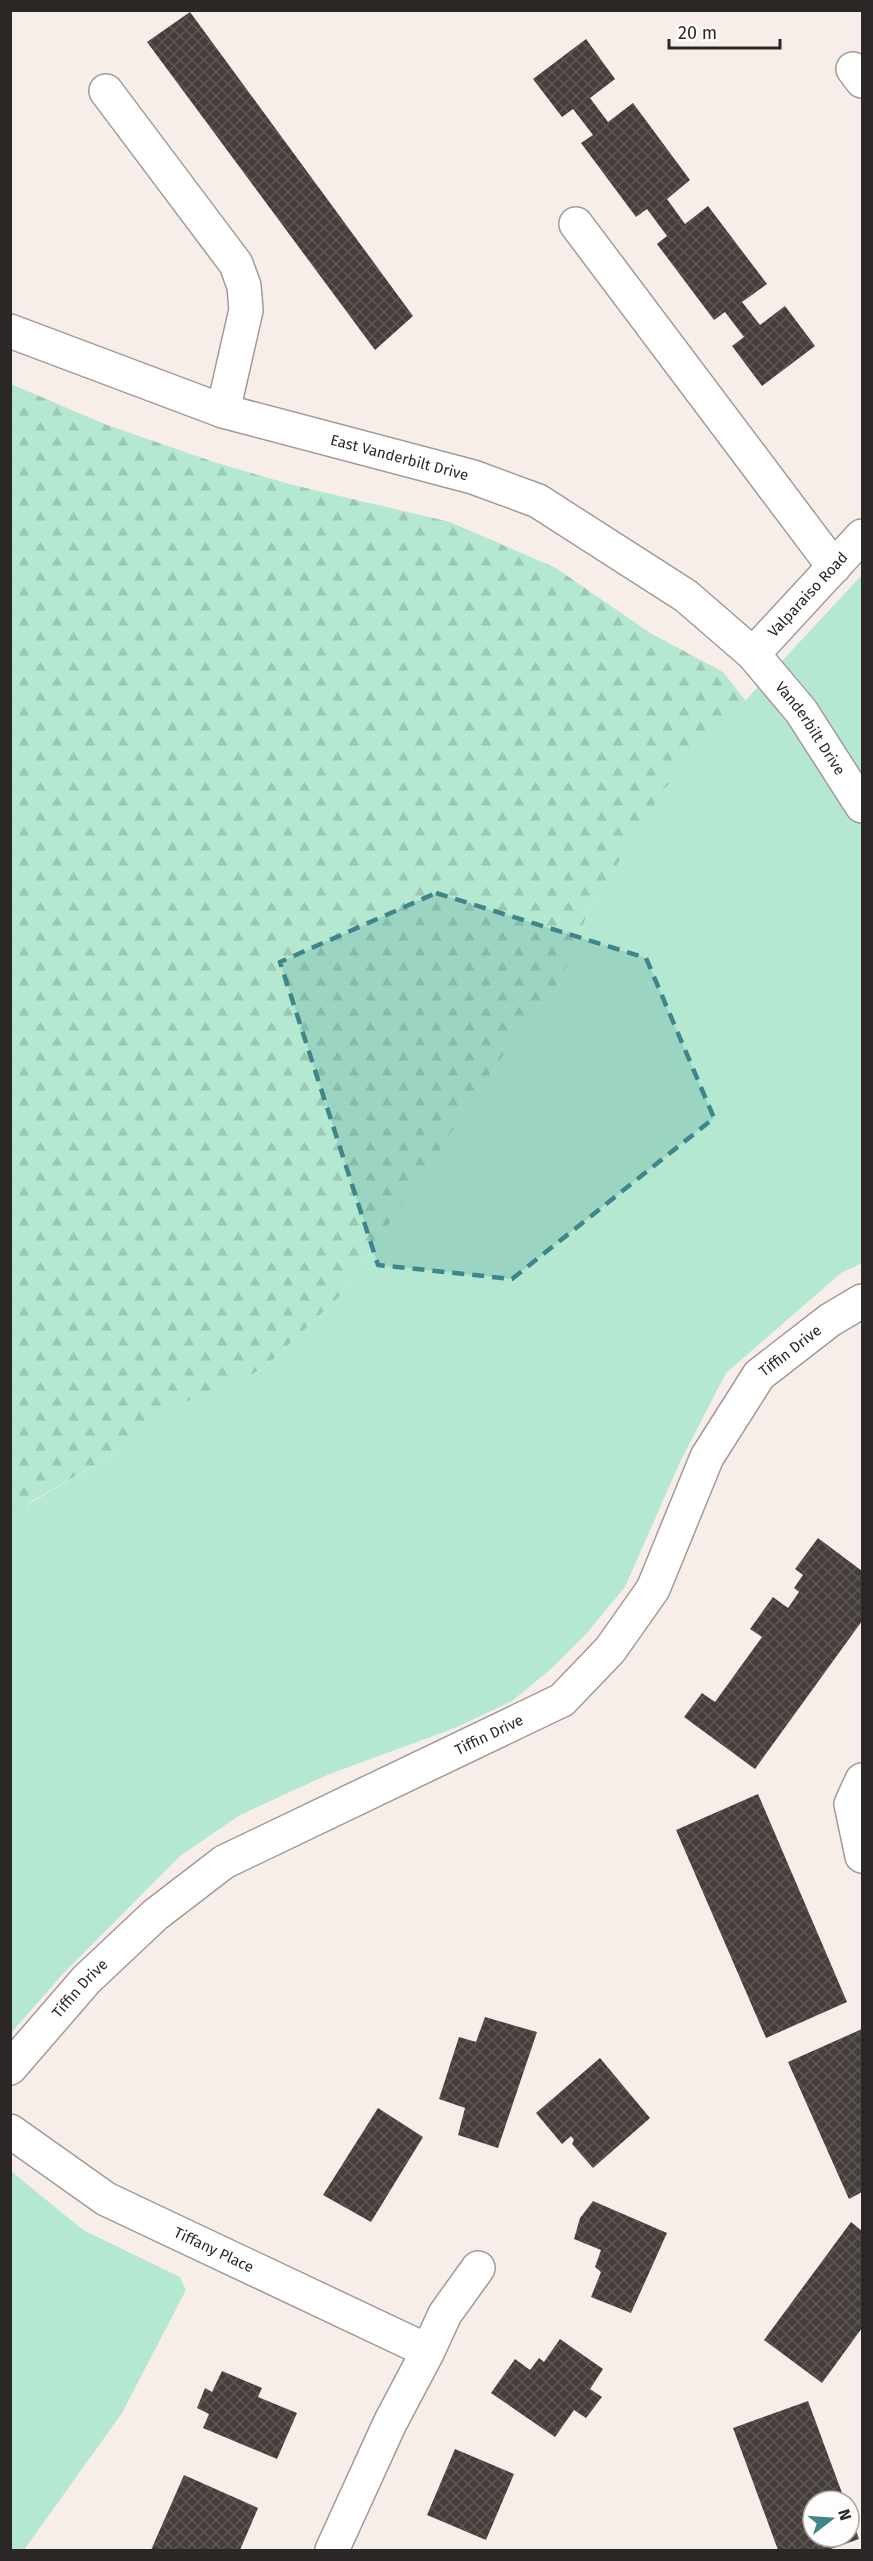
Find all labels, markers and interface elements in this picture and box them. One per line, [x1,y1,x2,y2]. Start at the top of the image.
scale bar [669,12,780,50]
text: 20 m [678,22,717,44]
street label: East Vanderbilt Drive [328,431,470,484]
street label: Valparaiso Road [764,548,852,641]
street label: Vanderbilt Drive [771,678,849,779]
street label: Tiffin Drive [756,1321,825,1381]
street label: Tiffin Drive [452,1711,526,1759]
street label: Tiffin Drive [48,1955,112,2022]
street label: Tiffany Place [171,2223,257,2276]
north arrow [801,2489,861,2549]
text: N [834,2507,856,2523]

